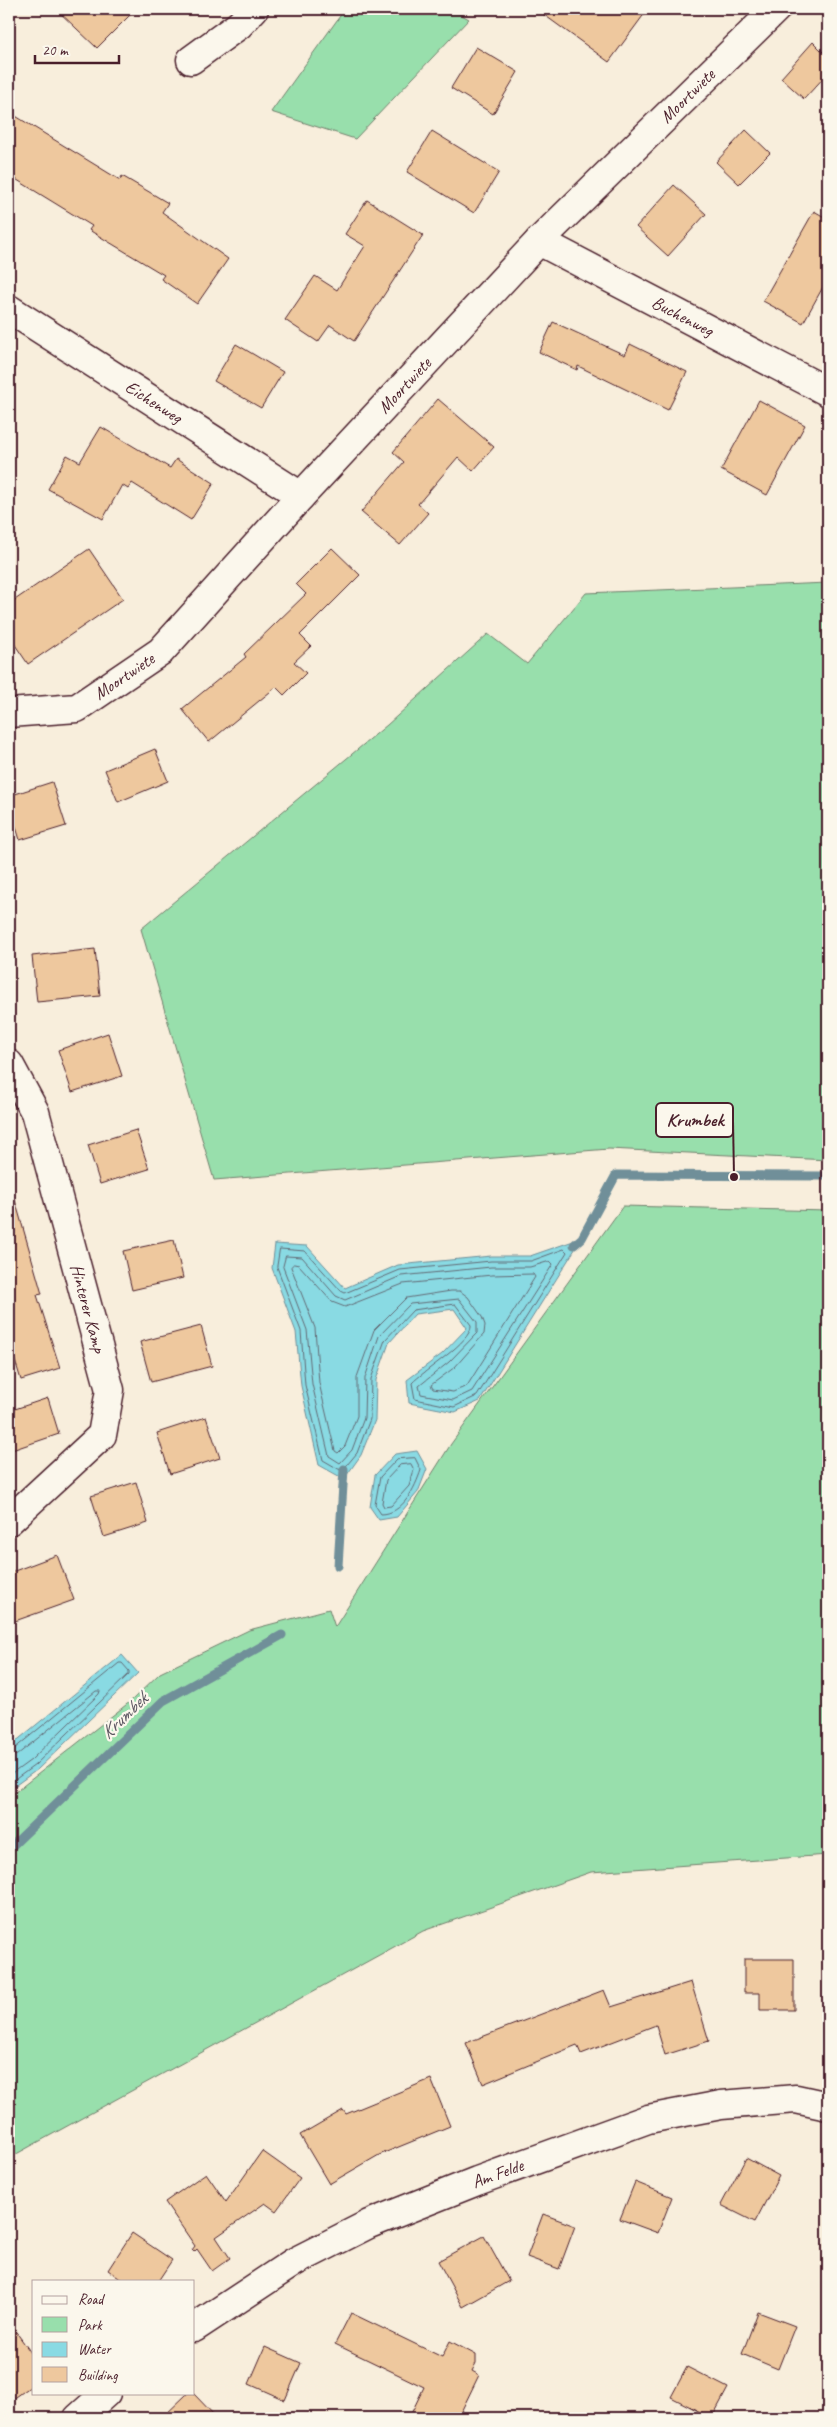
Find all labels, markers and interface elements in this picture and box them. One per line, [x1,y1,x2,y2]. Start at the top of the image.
scale bar [35,32,119,64]
text: 20 m [42,41,69,60]
street label: Moortwiete [655,63,720,128]
street label: Buchenweg [648,291,718,342]
street label: Moortwiete [373,352,437,418]
street label: Eichenweg [121,376,188,429]
street label: Moortwiete [89,647,159,704]
callout: Krumbek [656,1103,733,1137]
text: Krumbek [666,1108,725,1132]
street label: Hinterer Kamp [66,1262,111,1356]
water label: Krumbek [95,1686,155,1744]
street label: Am Felde [469,2154,527,2193]
legend [32,2280,195,2394]
text: Road [78,2290,105,2309]
text: Park [78,2316,103,2335]
text: Water [78,2340,112,2359]
text: Building [78,2366,118,2385]

